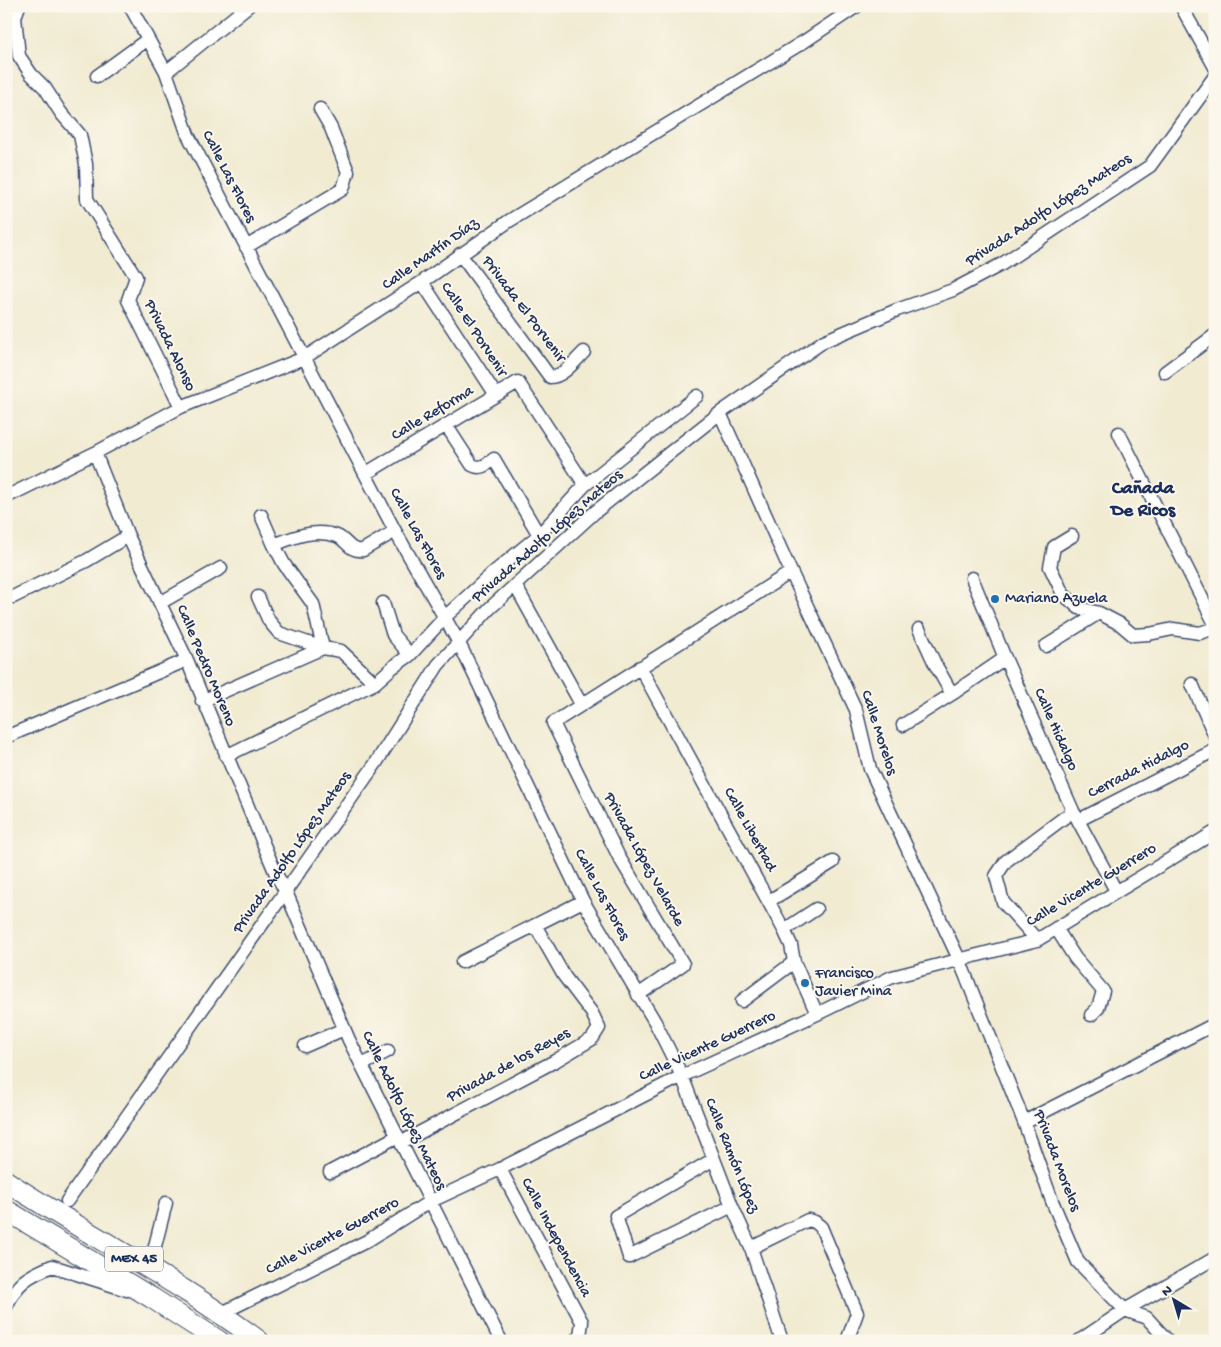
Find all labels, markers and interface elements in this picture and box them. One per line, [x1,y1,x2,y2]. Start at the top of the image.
street label: Calle Las Flores [197,128,260,227]
street label: Privada Adolfo López Mateos [962,150,1136,272]
street label: Calle Martín Díaz [379,214,484,295]
street label: Privada El Porvenir [476,252,570,368]
street label: Calle El Porvenir [435,279,511,382]
street label: Privada Alonso [138,296,199,395]
street label: Calle Reforma [389,381,478,446]
street label: Privada Adolfo López Mateos [468,466,628,608]
district label: Cañada De Ricos [1109,478,1176,523]
street label: Calle Las Flores [384,485,450,584]
place label: Mariano Azuela [1005,590,1108,609]
marker: Mariano Azuela [989,593,1001,605]
street label: Calle Pedro Moreno [171,602,239,730]
street label: Calle Hidalgo [1028,686,1082,774]
street label: Calle Morelos [855,688,901,779]
street label: Cerrada Hidalgo [1085,736,1193,804]
street label: Privada Adolfo López Mateos [229,767,357,939]
street label: Calle Libertad [718,785,781,877]
street label: Privada López Velarde [598,789,688,931]
street label: Calle Vicente Guerrero [1024,840,1160,932]
street label: Calle Las Flores [569,846,634,945]
place label: Francisco Javier Mina [814,965,893,1002]
marker: Francisco Javier Mina [799,977,811,989]
street label: Calle Vicente Guerrero [637,1007,779,1087]
street label: Privada de los Reyes [443,1024,575,1108]
street label: Calle Adolfo López Mateos [356,1028,450,1195]
street label: Calle Ramón López [699,1096,763,1217]
street label: Privada Morelos [1028,1107,1084,1215]
street label: Calle Independencia [516,1175,595,1302]
street label: Calle Vicente Guerrero [263,1194,403,1280]
road number: MEX 45 [105,1246,163,1272]
north arrow [1148,1274,1198,1324]
text: N [1159,1282,1176,1301]

